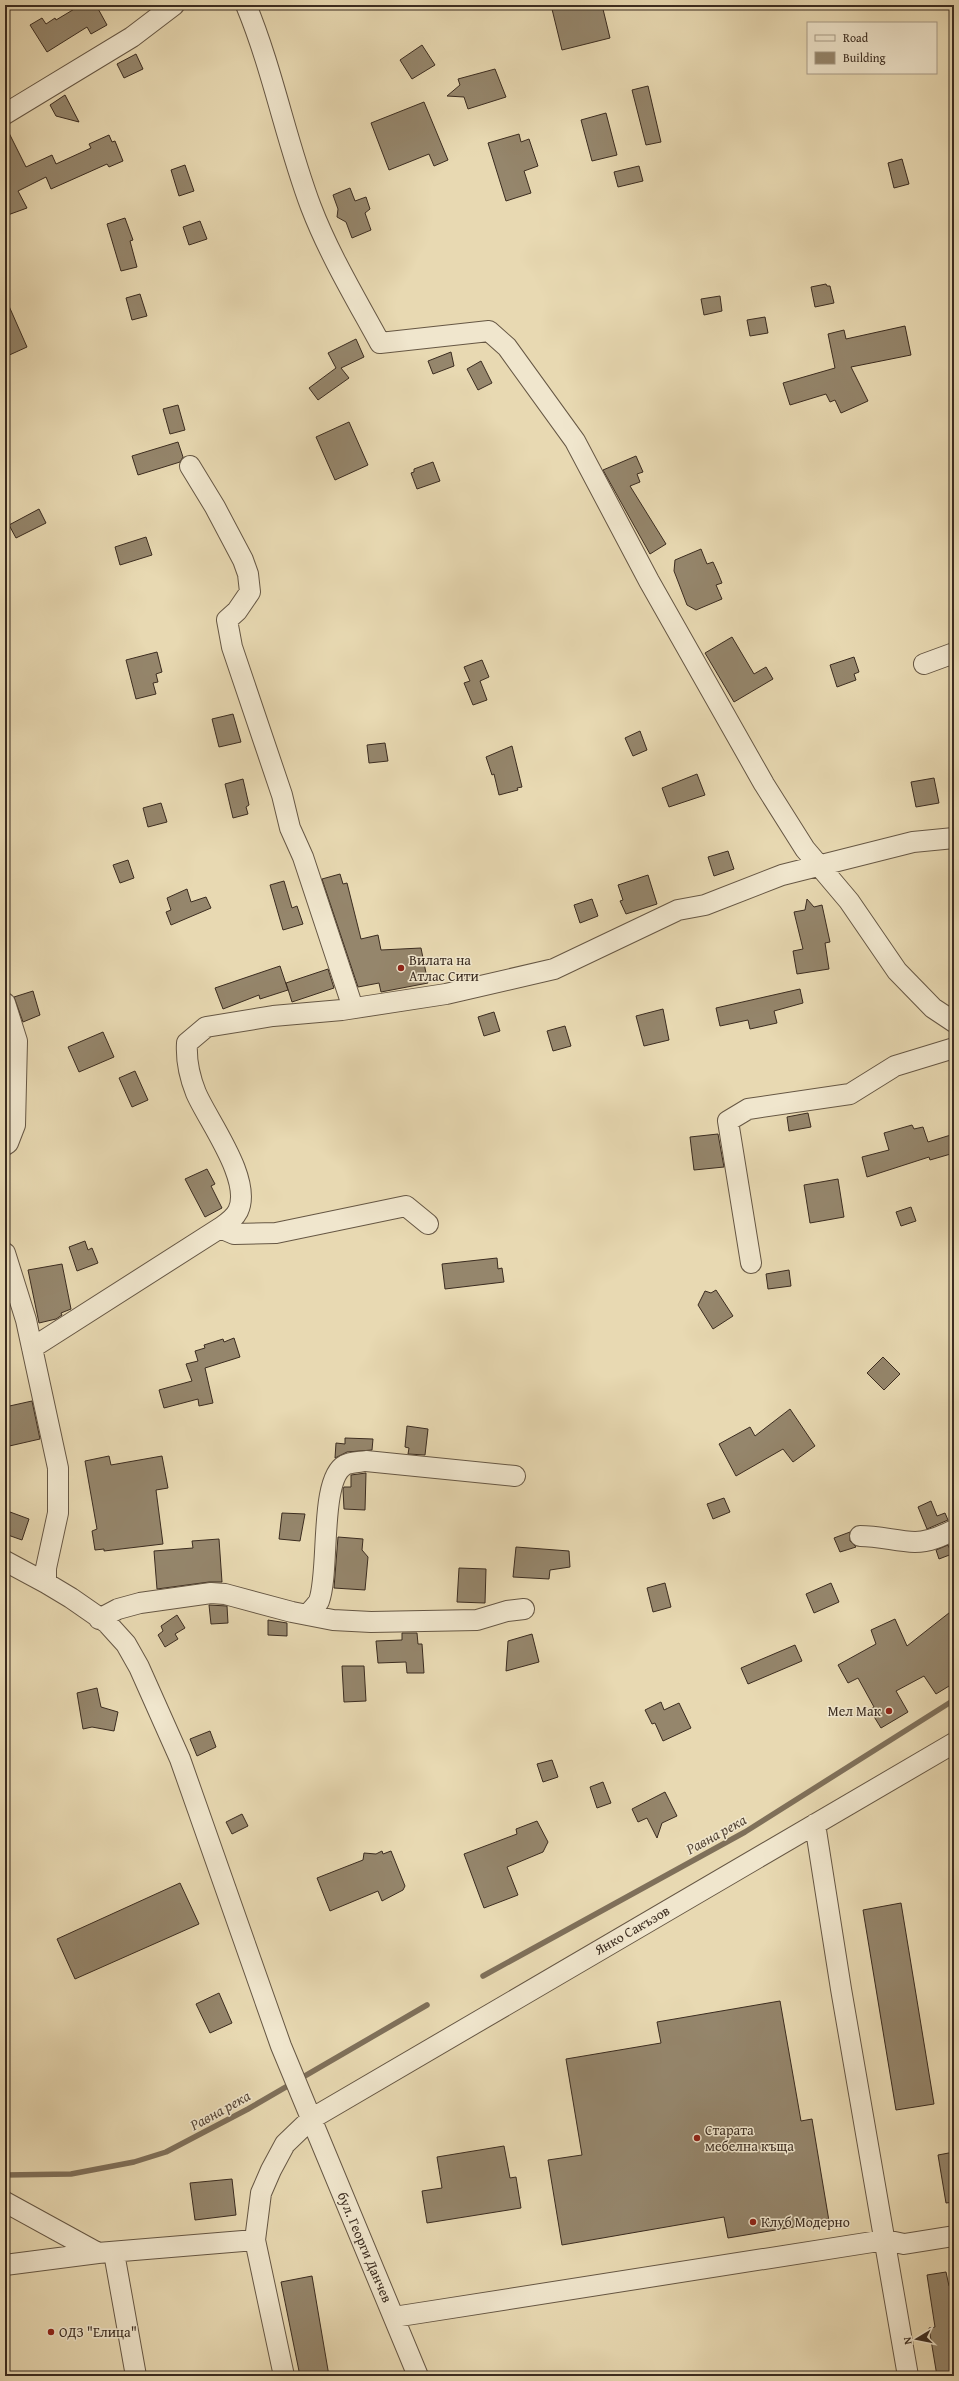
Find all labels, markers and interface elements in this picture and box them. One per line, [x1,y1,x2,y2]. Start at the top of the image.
legend [807,22,937,74]
text: Road [843,29,869,46]
text: Building [843,49,886,66]
place label: Вилата на Атлас Сити [409,950,479,986]
marker: Вилата на Атлас Сити [396,963,406,973]
place label: Мел Мак [828,1701,882,1721]
marker: Мел Мак [884,1706,894,1716]
water label: Равна река [681,1809,750,1860]
street label: Янко Сакъзов [590,1900,673,1960]
water label: Равна река [185,2085,254,2136]
place label: Старата мебелна къща [705,2120,794,2156]
marker: Старата мебелна къща [692,2133,702,2143]
street label: бул. Георги Данчев [333,2189,397,2306]
place label: Клуб Модерно [761,2212,850,2232]
marker: Клуб Модерно [748,2217,758,2227]
north arrow [897,2319,937,2359]
place label: ОДЗ "Елица" [59,2322,137,2342]
marker: ОДЗ "Елица" [46,2327,56,2337]
text: N [899,2335,916,2346]

